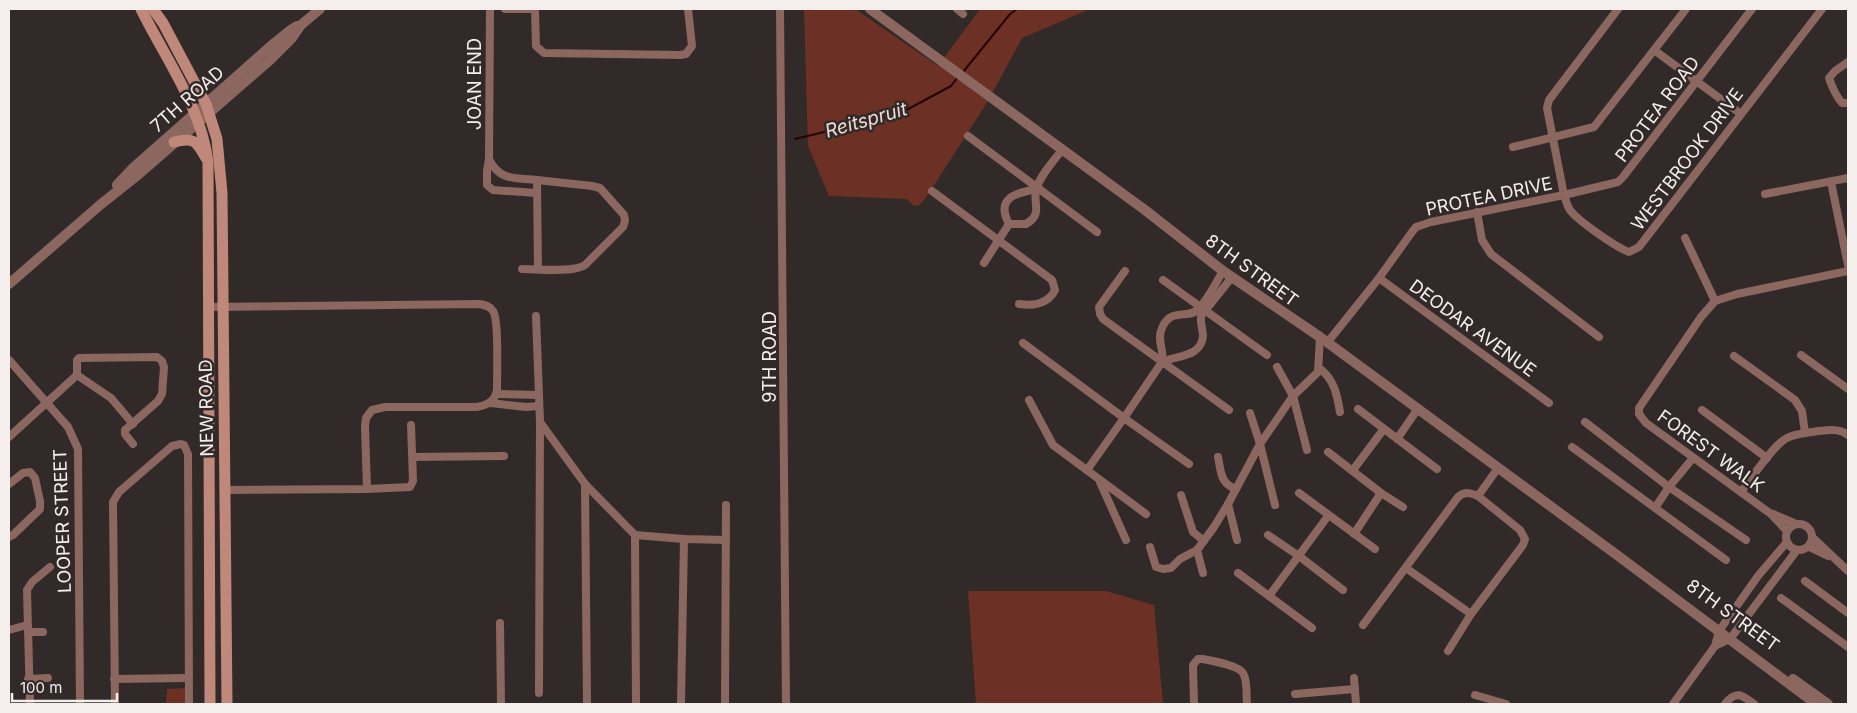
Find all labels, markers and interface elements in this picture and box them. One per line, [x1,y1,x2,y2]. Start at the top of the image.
street label: JOAN END [464,38,485,130]
street label: PROTEA ROAD [1611,52,1703,166]
street label: 7TH ROAD [146,61,228,137]
street label: WESTBROOK DRIVE [1627,84,1747,234]
water label: Reitspruit [822,97,910,143]
street label: PROTEA DRIVE [1424,172,1554,220]
street label: 8TH STREET [1202,229,1302,311]
street label: DEODAR AVENUE [1406,275,1540,381]
street label: 9TH ROAD [759,311,780,403]
street label: NEW ROAD [195,359,217,457]
street label: FOREST WALK [1654,405,1768,497]
street label: LOOPER STREET [49,449,75,593]
street label: 8TH STREET [1683,574,1783,656]
scale bar [12,670,118,702]
text: 100 m [20,678,62,697]

